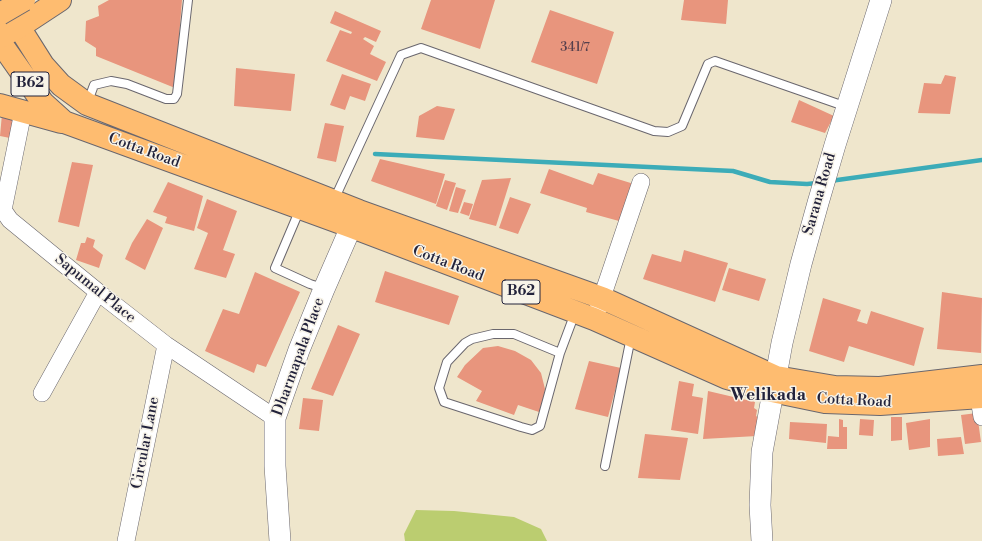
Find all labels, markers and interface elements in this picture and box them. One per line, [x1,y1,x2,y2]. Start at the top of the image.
house number: 341/7 [560,40,590,56]
road number: B62 [11,72,49,96]
street label: Cotta Road [106,130,182,172]
street label: Sarana Road [800,151,840,237]
street label: Cotta Road [410,242,486,286]
street label: Sapumal Place [51,251,139,327]
road number: B62 [502,280,540,304]
street label: Dharmapala Place [269,295,329,419]
district label: Welikada [730,386,806,406]
street label: Cotta Road [816,390,892,412]
street label: Circular Lane [128,395,164,491]

